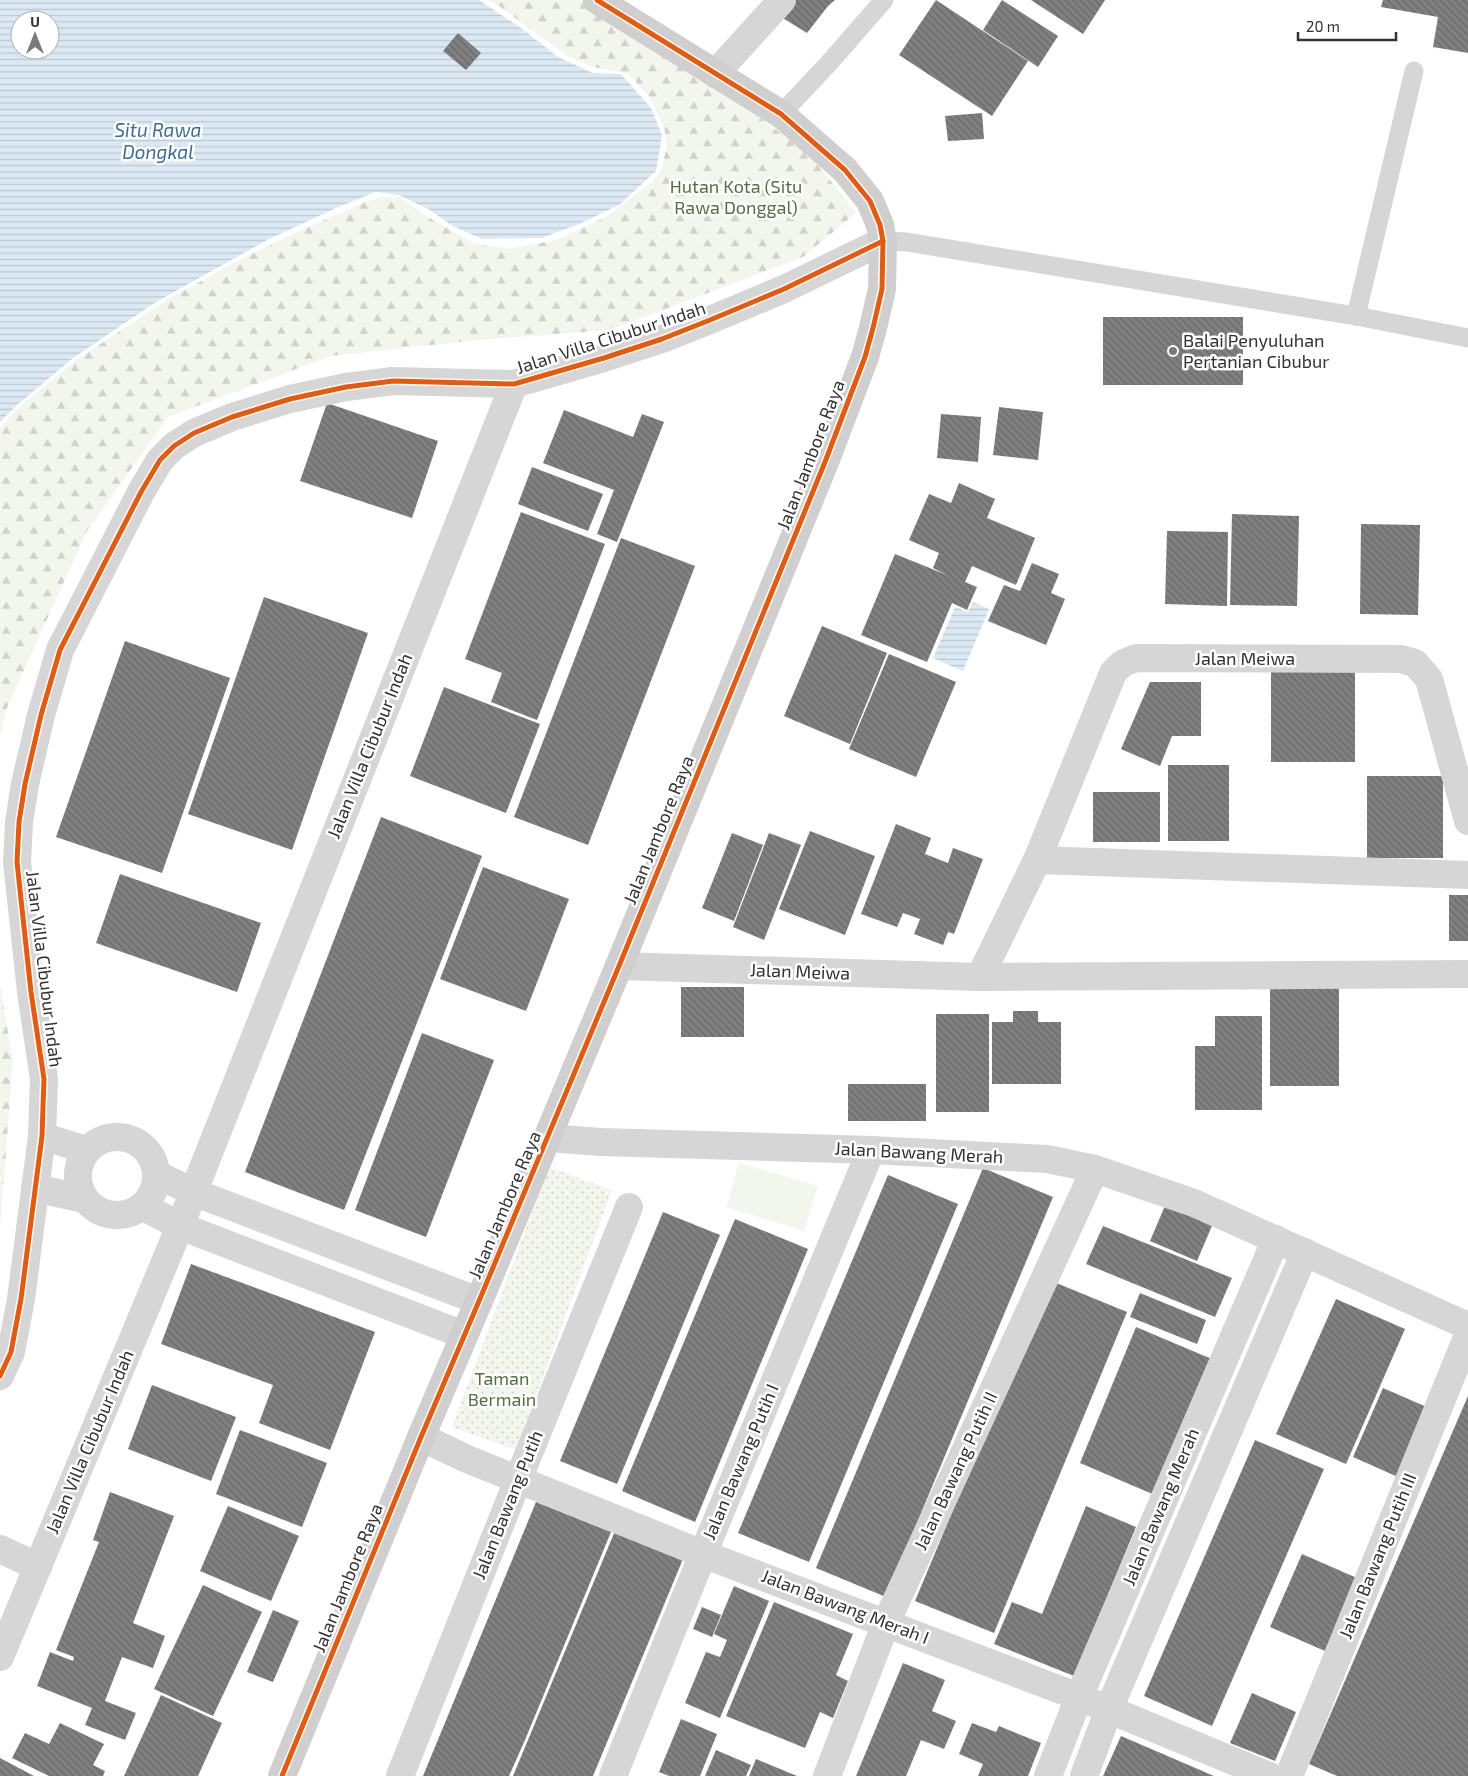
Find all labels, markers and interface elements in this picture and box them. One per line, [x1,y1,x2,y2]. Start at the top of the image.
north arrow [10,10,60,60]
scale bar [1298,10,1396,42]
text: U [30,13,40,30]
text: 20 m [1306,17,1340,35]
water label: Situ Rawa Dongkal [114,118,202,163]
park label: Hutan Kota (Situ Rawa Donggal) [670,175,802,218]
street label: Jalan Villa Cibubur Indah [513,296,708,378]
place label: Balai Penyuluhan Pertanian Cibubur [1183,329,1329,372]
marker: Balai Penyuluhan Pertanian Cibubur [1167,345,1179,357]
street label: Jalan Jambore Raya [771,377,849,533]
street label: Jalan Meiwa [1195,647,1295,669]
street label: Jalan Villa Cibubur Indah [322,650,416,841]
street label: Jalan Jambore Raya [618,752,698,907]
street label: Jalan Villa Cibubur Indah [22,869,68,1068]
street label: Jalan Meiwa [750,958,851,984]
street label: Jalan Jambore Raya [463,1127,545,1282]
street label: Jalan Bawang Merah [834,1137,1004,1167]
street label: Jalan Villa Cibubur Indah [40,1346,138,1537]
park label: Taman Bermain [468,1367,536,1410]
street label: Jalan Bawang Putih I [697,1380,783,1543]
street label: Jalan Bawang Putih II [909,1388,1001,1553]
street label: Jalan Bawang Merah [1117,1425,1203,1589]
street label: Jalan Bawang Putih [467,1427,547,1582]
street label: Jalan Bawang Putih III [1334,1470,1420,1642]
street label: Jalan Jambore Raya [307,1500,387,1655]
street label: Jalan Bawang Merah I [758,1564,932,1648]

